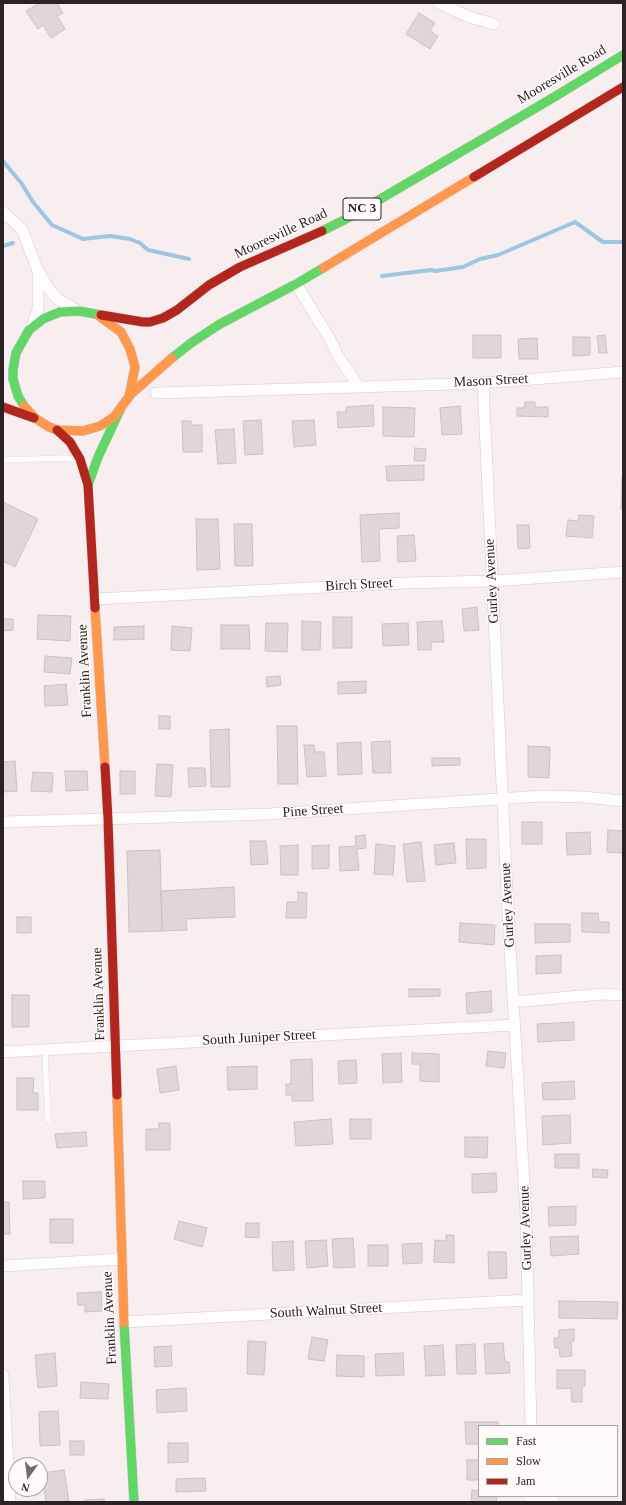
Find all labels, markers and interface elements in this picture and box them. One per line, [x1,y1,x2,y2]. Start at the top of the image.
street label: Mooresville Road [515,42,609,108]
road number: NC 3 [343,198,381,220]
street label: Mooresville Road [232,205,330,263]
street label: Mason Street [453,371,529,391]
street label: Gurley Avenue [481,538,503,624]
street label: Birch Street [325,575,393,595]
street label: Franklin Avenue [74,624,96,718]
street label: Pine Street [282,800,344,822]
street label: Gurley Avenue [497,862,519,948]
street label: Franklin Avenue [89,947,109,1041]
street label: South Juniper Street [202,1027,316,1049]
street label: Gurley Avenue [516,1185,536,1271]
street label: Franklin Avenue [99,1271,121,1365]
street label: South Walnut Street [269,1300,383,1322]
legend [478,1425,618,1497]
text: Fast [516,1434,536,1448]
text: Slow [516,1454,541,1468]
north arrow [8,1457,48,1497]
text: Jam [516,1474,535,1488]
text: N [20,1481,31,1494]

